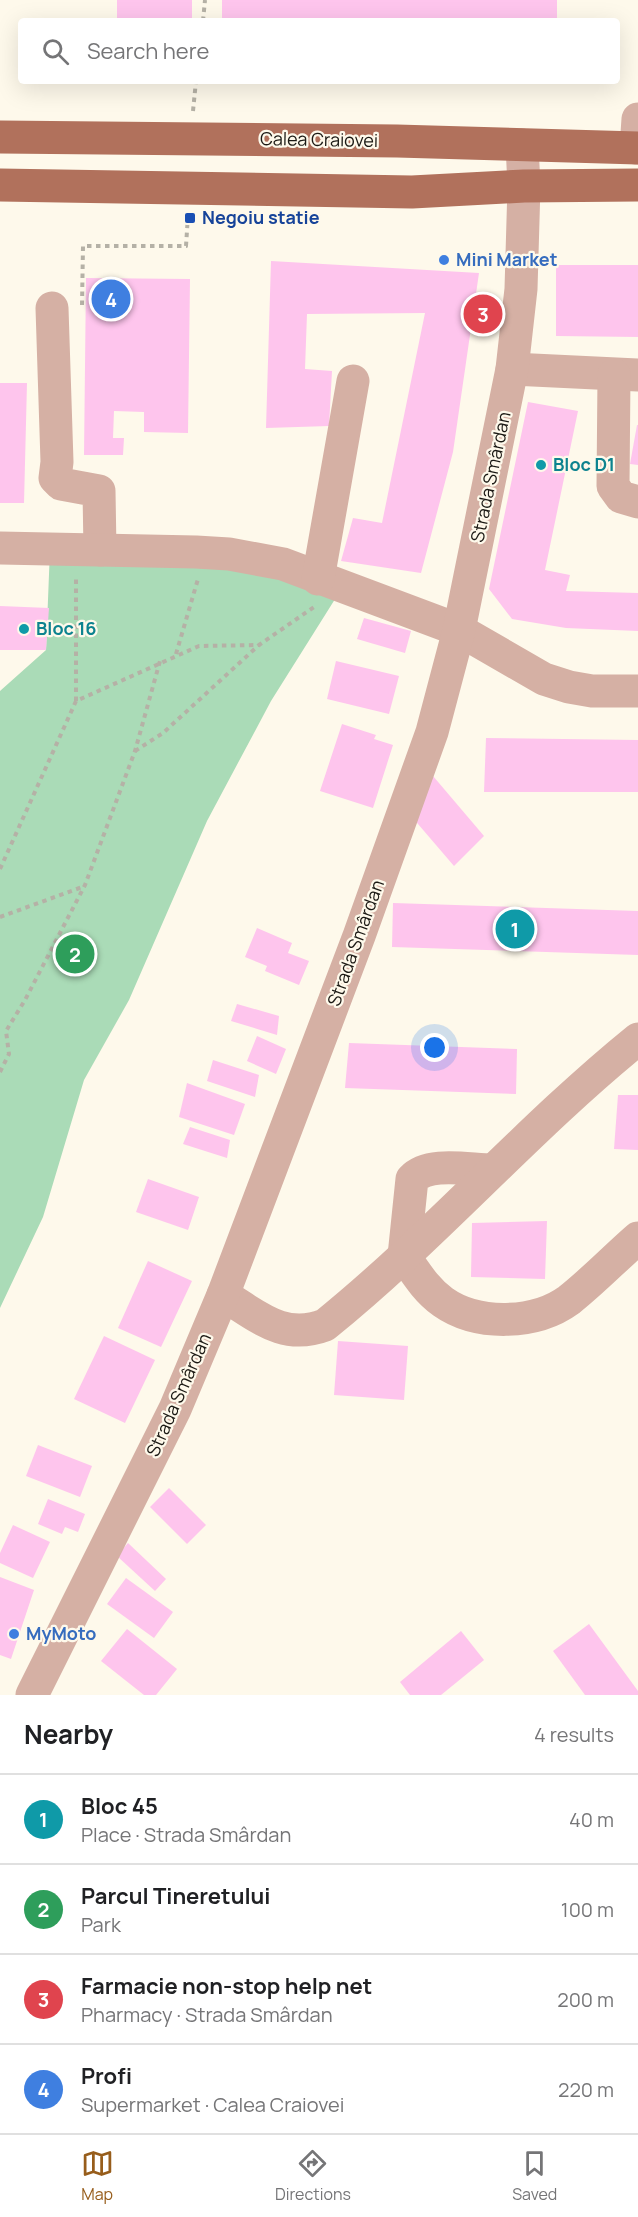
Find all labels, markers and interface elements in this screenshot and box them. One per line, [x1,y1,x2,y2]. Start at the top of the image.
search box [18,18,620,84]
icon: search [39,35,72,68]
text: Search here [87,36,209,66]
street label: Calea Craiovei [260,126,378,152]
place label: Negoiu statie [202,205,320,229]
marker: Negoiu statie [183,211,197,225]
place label: Mini Market [456,247,557,271]
marker: Mini Market [437,253,451,267]
pin: 4 [92,276,130,322]
pin: 3 [464,292,502,336]
street label: Strada Smârdan [464,409,516,544]
place label: Bloc D1 [553,452,615,476]
marker: Bloc D1 [534,458,548,472]
place label: Bloc 16 [36,616,97,640]
marker: Bloc 16 [17,622,31,636]
street label: Strada Smârdan [321,876,389,1009]
pin: 1 [496,906,534,952]
pin: 2 [56,932,94,976]
your location [420,1033,449,1062]
street label: Strada Smârdan [140,1329,216,1460]
place label: MyMoto [26,1621,96,1645]
marker: MyMoto [7,1627,21,1641]
text: Nearby [24,1716,113,1752]
text: 4 results [534,1721,614,1748]
text: Bloc 45 [81,1791,158,1821]
text: 1 [39,1806,48,1833]
text: 40 m [569,1806,614,1833]
text: Place · Strada Smârdan [81,1821,291,1848]
text: Parcul Tineretului [81,1881,271,1911]
text: 2 [38,1896,49,1923]
text: 100 m [561,1896,614,1923]
text: Park [81,1911,121,1938]
text: Farmacie non-stop help net [81,1971,372,2001]
text: 3 [38,1986,49,2013]
text: 200 m [557,1986,614,2013]
text: Pharmacy · Strada Smârdan [81,2001,333,2028]
text: Profi [81,2061,132,2091]
text: 4 [37,2076,50,2103]
text: 220 m [558,2076,614,2103]
text: Supermarket · Calea Craiovei [81,2091,344,2118]
tab: Map [81,2147,114,2205]
tab: Directions [275,2147,351,2205]
tab: Saved [512,2147,557,2205]

